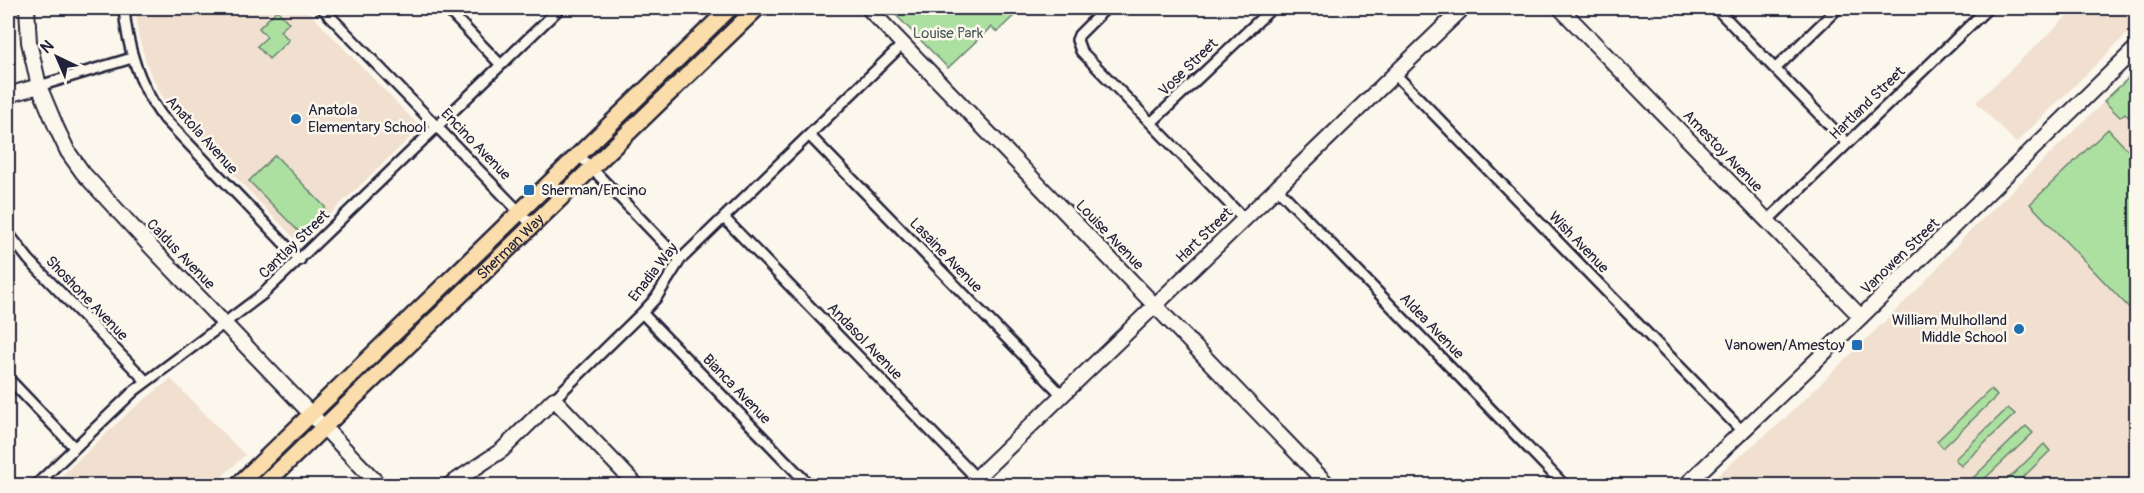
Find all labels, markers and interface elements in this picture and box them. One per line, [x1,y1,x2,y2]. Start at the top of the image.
park label: Louise Park [913,24,984,43]
north arrow [27,27,87,87]
street label: Vose Street [1155,34,1223,100]
text: N [36,36,58,58]
street label: Hartland Street [1826,62,1910,144]
street label: Anatola Avenue [162,92,242,179]
place label: Anatola Elementary School [308,101,427,137]
street label: Encino Avenue [437,104,515,185]
street label: Amestoy Avenue [1679,106,1767,197]
marker: Anatola Elementary School [289,112,303,126]
place label: Sherman/Encino [541,181,647,200]
marker: Sherman/Encino [522,183,536,197]
street label: Louise Avenue [1071,196,1148,275]
street label: Hart Street [1172,203,1237,267]
street label: Cantlay Street [255,205,334,283]
street label: Wish Avenue [1545,207,1613,278]
street label: Sherman Way [473,210,549,284]
street label: Vanowen Street [1857,213,1944,299]
street label: Lasaine Avenue [905,214,987,297]
street label: Caldus Avenue [142,215,219,294]
street label: Enadia Way [624,239,683,306]
street label: Shoshone Avenue [41,252,132,345]
street label: Aldea Avenue [1395,289,1468,364]
street label: Andasol Avenue [823,299,907,384]
place label: William Mulholland Middle School [1892,311,2007,347]
marker: William Mulholland Middle School [2012,322,2026,336]
place label: Vanowen/Amestoy [1724,336,1846,355]
marker: Vanowen/Amestoy [1850,338,1864,352]
street label: Bianca Avenue [698,350,775,429]

